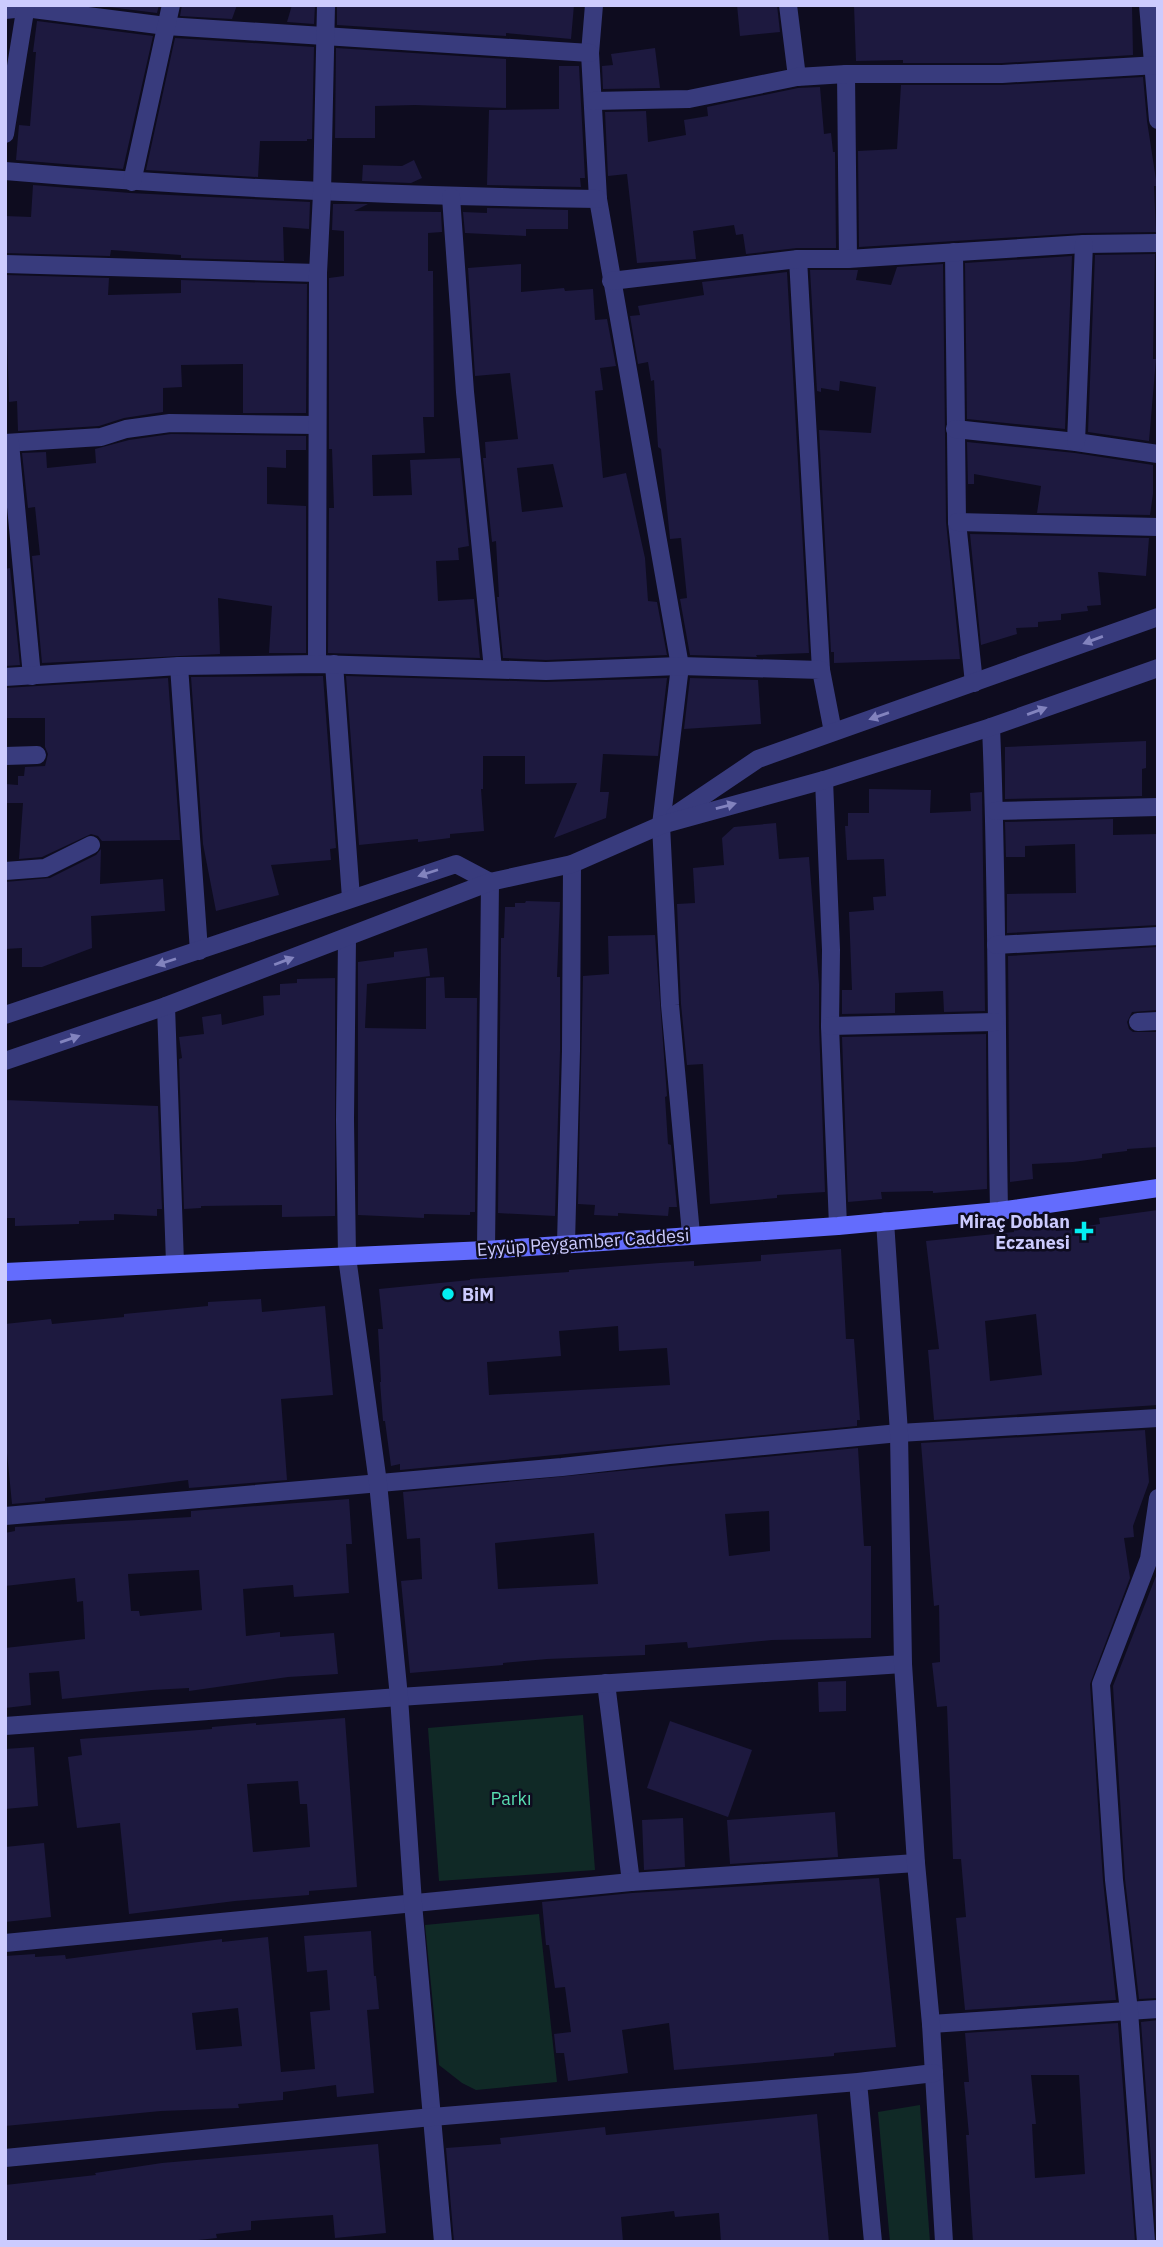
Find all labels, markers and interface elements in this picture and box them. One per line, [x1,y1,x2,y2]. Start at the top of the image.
one-way arrow [1083,635,1104,646]
one-way arrow [1027,705,1048,716]
one-way arrow [868,711,889,722]
one-way arrow [716,801,737,811]
one-way arrow [417,868,438,879]
one-way arrow [273,956,294,967]
one-way arrow [156,957,177,968]
one-way arrow [59,1033,80,1043]
place label: Miraç Doblan Eczanesi [959,1210,1070,1254]
street label: Eyyüp Peygamber Caddesi [476,1223,690,1261]
marker: Miraç Doblan Eczanesi [1076,1223,1092,1239]
place label: BiM [462,1283,494,1306]
marker: BiM [440,1286,456,1302]
park label: Parkı [491,1787,531,1810]

